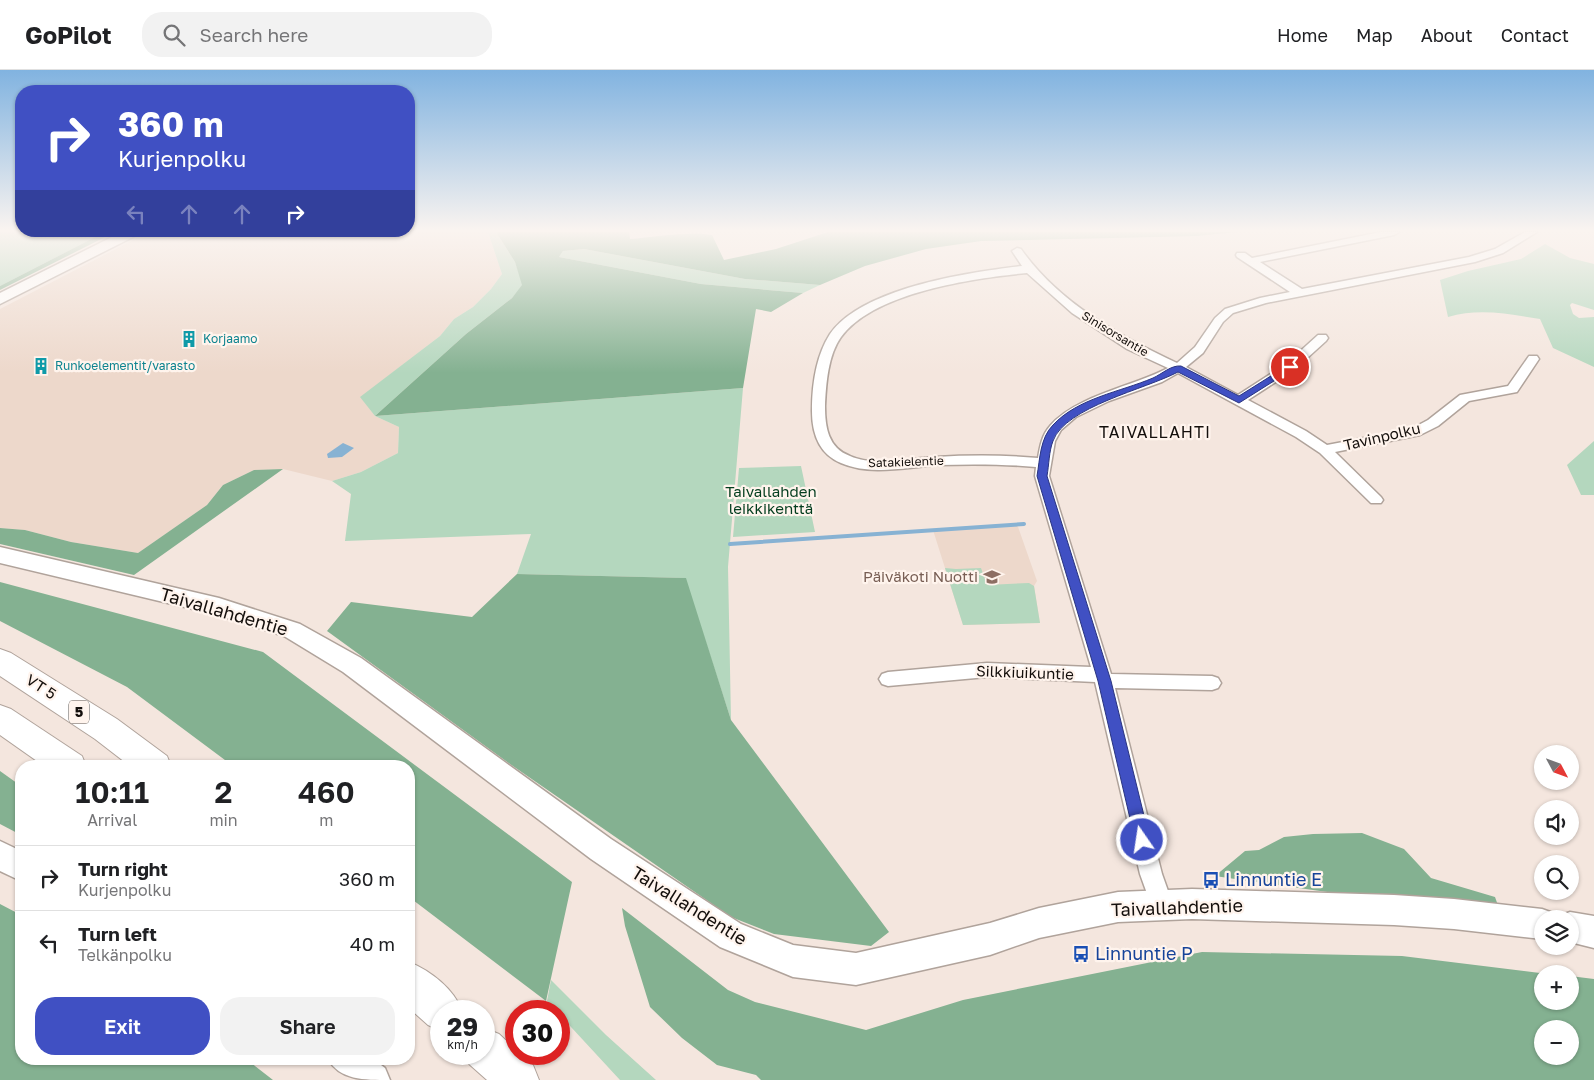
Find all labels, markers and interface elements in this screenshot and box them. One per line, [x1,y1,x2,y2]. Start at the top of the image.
search box [142,12,492,57]
text: GoPilot [25,20,112,49]
icon: search [160,21,188,49]
text: Search here [200,23,308,46]
text: Home [1277,24,1328,46]
text: Map [1356,24,1393,46]
text: About [1421,24,1473,46]
text: Contact [1501,24,1569,46]
text: 360 m [118,103,224,145]
icon: right [35,105,100,170]
text: Kurjenpolku [118,145,246,172]
icon: left [122,200,150,228]
icon: ahead [175,200,203,228]
icon: ahead [228,200,256,228]
icon: right [281,200,309,228]
street label: Sinisorsantie [1079,308,1151,359]
building icon: Korjaamo [179,329,199,349]
place label: Korjaamo [203,331,258,346]
pin [1269,346,1311,388]
icon: arrive [1276,353,1304,381]
building icon: Runkoelementit/varasto [31,356,51,376]
place label: Runkoelementit/varasto [55,358,195,373]
street label: Tavinpolku [1342,418,1422,454]
district label: TAIVALLAHTI [1099,422,1211,442]
street label: Satakielentie [868,453,944,470]
park label: Taivallahden leikkikenttä [725,482,817,517]
place label: Päiväkoti Nuotti [863,567,978,585]
school or university icon: Päiväkoti Nuotti [982,567,1002,587]
street label: Taivallahdentie [158,582,291,640]
street label: Silkkiuikuntie [976,661,1075,683]
street label: VT 5 [23,670,60,702]
road number: 5 [69,700,89,724]
north arrow [1534,745,1579,790]
map controls [1534,745,1579,1065]
text: 10:11 [75,774,149,810]
text: 2 [215,774,233,810]
text: 460 [298,774,355,810]
button: sound [1534,800,1579,845]
text: Arrival [87,810,137,830]
text: min [209,810,238,830]
text: m [319,810,333,830]
position arrow [1115,813,1167,865]
button: search [1534,855,1579,900]
text: Turn right [78,857,168,880]
street label: Taivallahdentie [628,861,751,949]
icon: right [35,864,63,892]
text: 360 m [339,867,395,890]
place label: Linnuntie E [1225,868,1322,890]
bus stop icon: Linnuntie E [1201,870,1221,890]
text: Kurjenpolku [78,880,171,900]
street label: Taivallahdentie [1111,894,1243,920]
button: layers [1534,910,1579,955]
text: Turn left [78,922,157,945]
icon: left [35,929,63,957]
text: 40 m [350,932,395,955]
place label: Linnuntie P [1095,942,1193,964]
bus stop icon: Linnuntie P [1071,944,1091,964]
text: Telkänpolku [78,945,172,965]
button: + [1534,965,1579,1010]
button: Exit [35,997,210,1055]
button: Share [220,997,395,1055]
speed limit sign: 30 [505,1000,570,1065]
text: 29 [447,1011,478,1042]
button: − [1534,1020,1579,1065]
text: km/h [447,1037,478,1052]

